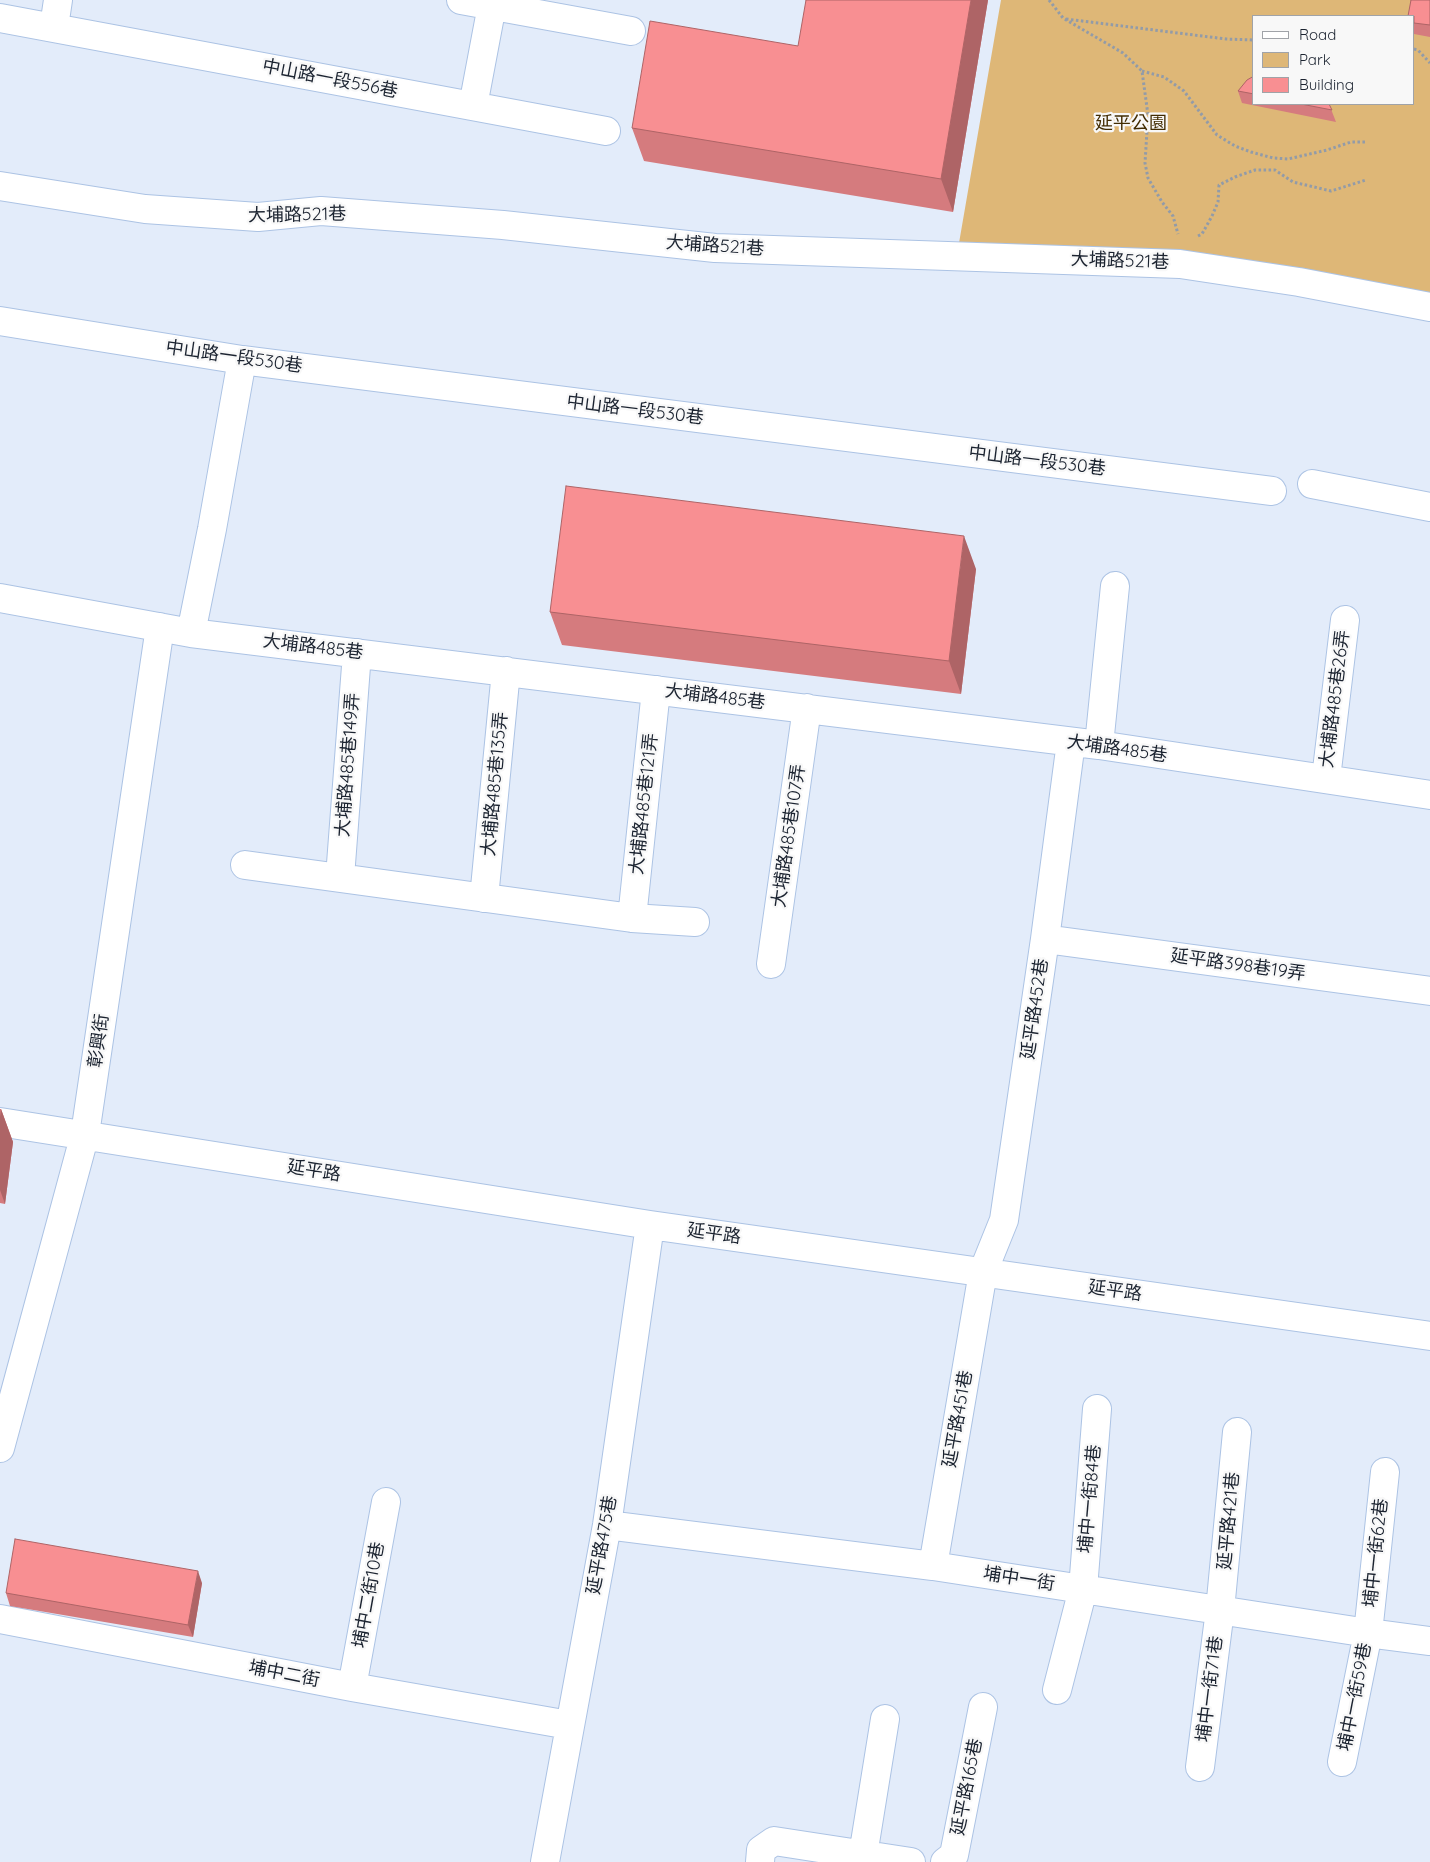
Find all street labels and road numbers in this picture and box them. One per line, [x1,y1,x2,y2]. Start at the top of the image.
street label: 中山路一段556巷 [261,55,399,103]
street label: 大埔路521巷 [248,203,346,227]
street label: 大埔路521巷 [665,232,765,260]
street label: 大埔路521巷 [1070,248,1170,274]
street label: 中山路一段530巷 [164,337,304,377]
street label: 中山路一段530巷 [565,391,705,429]
street label: 中山路一段530巷 [967,442,1107,480]
street label: 大埔路485巷26弄 [1316,629,1354,769]
street label: 大埔路485巷 [262,630,364,664]
street label: 大埔路485巷 [664,680,766,714]
street label: 大埔路485巷149弄 [332,692,364,838]
street label: 大埔路485巷135弄 [478,711,512,857]
street label: 大埔路485巷 [1065,731,1169,767]
street label: 大埔路485巷121弄 [626,732,662,876]
street label: 大埔路485巷107弄 [768,763,810,909]
street label: 延平路398巷19弄 [1169,945,1307,985]
street label: 延平路452巷 [1017,957,1053,1061]
street label: 彰興街 [85,1013,113,1069]
street label: 延平路 [286,1156,342,1186]
street label: 延平路 [686,1220,742,1248]
street label: 延平路 [1087,1277,1143,1305]
street label: 延平路451巷 [939,1369,977,1469]
street label: 埔中一街84巷 [1074,1444,1106,1554]
street label: 延平路421巷 [1214,1471,1244,1571]
street label: 延平路475巷 [583,1494,621,1596]
street label: 埔中一街62巷 [1360,1497,1392,1609]
street label: 埔中二街10巷 [349,1540,389,1650]
street label: 埔中一街 [982,1563,1056,1595]
street label: 埔中一街71巷 [1193,1635,1227,1743]
street label: 埔中一街59巷 [1334,1641,1376,1753]
street label: 埔中二街 [247,1657,321,1691]
street label: 延平路165巷 [947,1737,987,1837]

